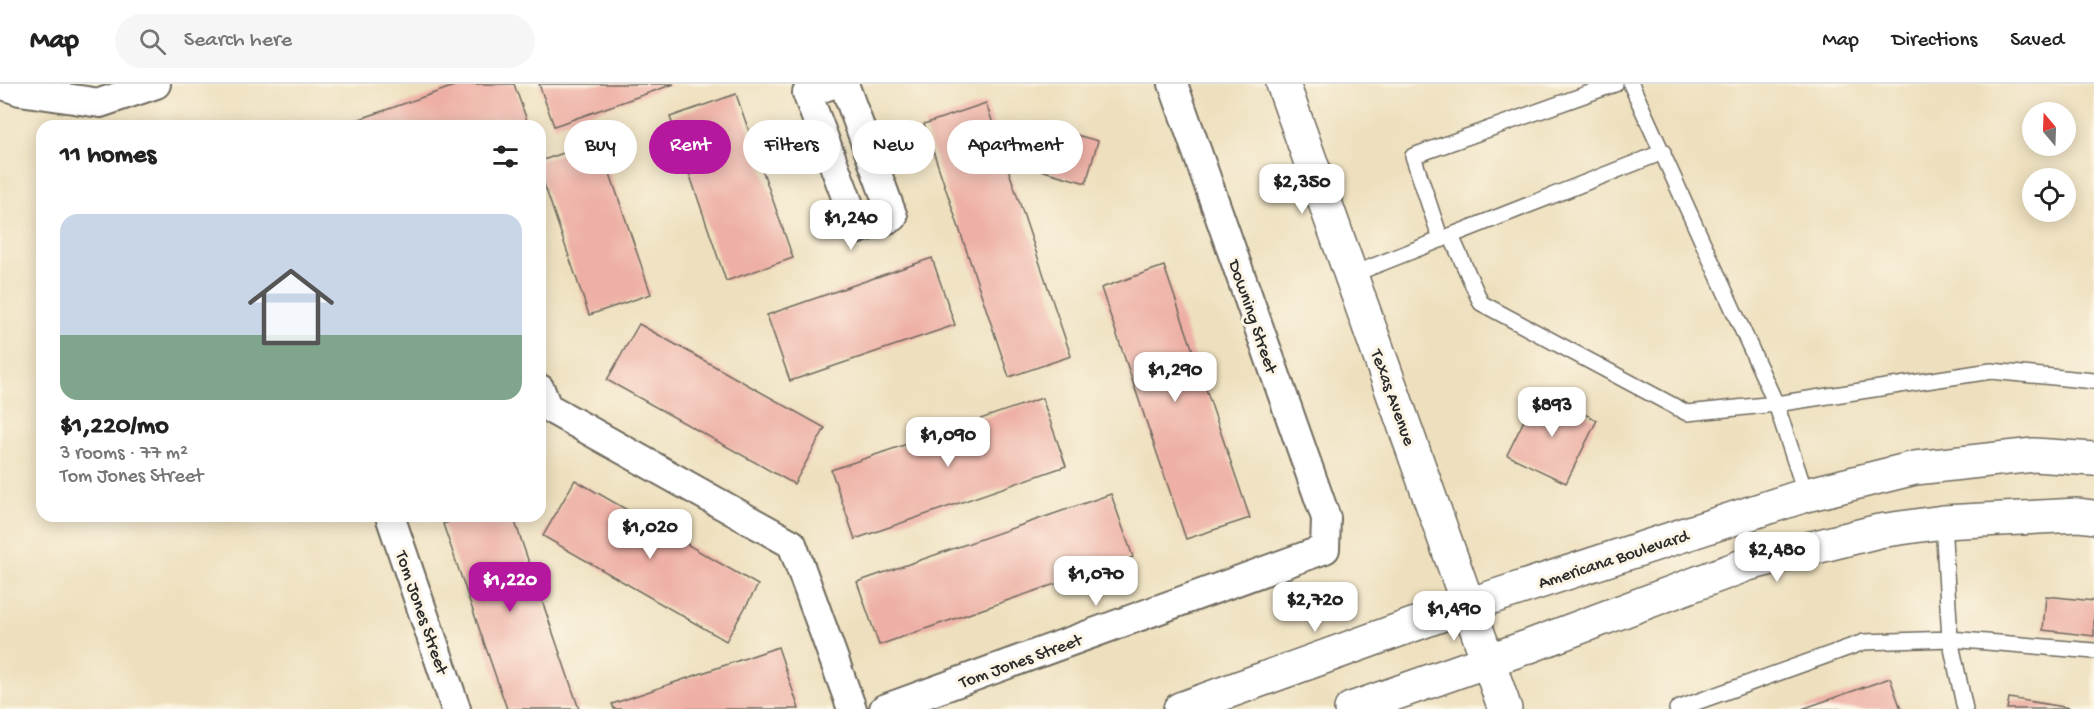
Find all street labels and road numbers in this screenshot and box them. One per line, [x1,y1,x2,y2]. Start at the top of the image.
street label: Downing Street [1222,256,1281,378]
street label: Texas Avenue [1364,346,1419,449]
street label: Americana Boulevard [1536,526,1693,595]
street label: Tom Jones Street [389,548,452,679]
street label: Tom Jones Street [956,630,1087,695]

